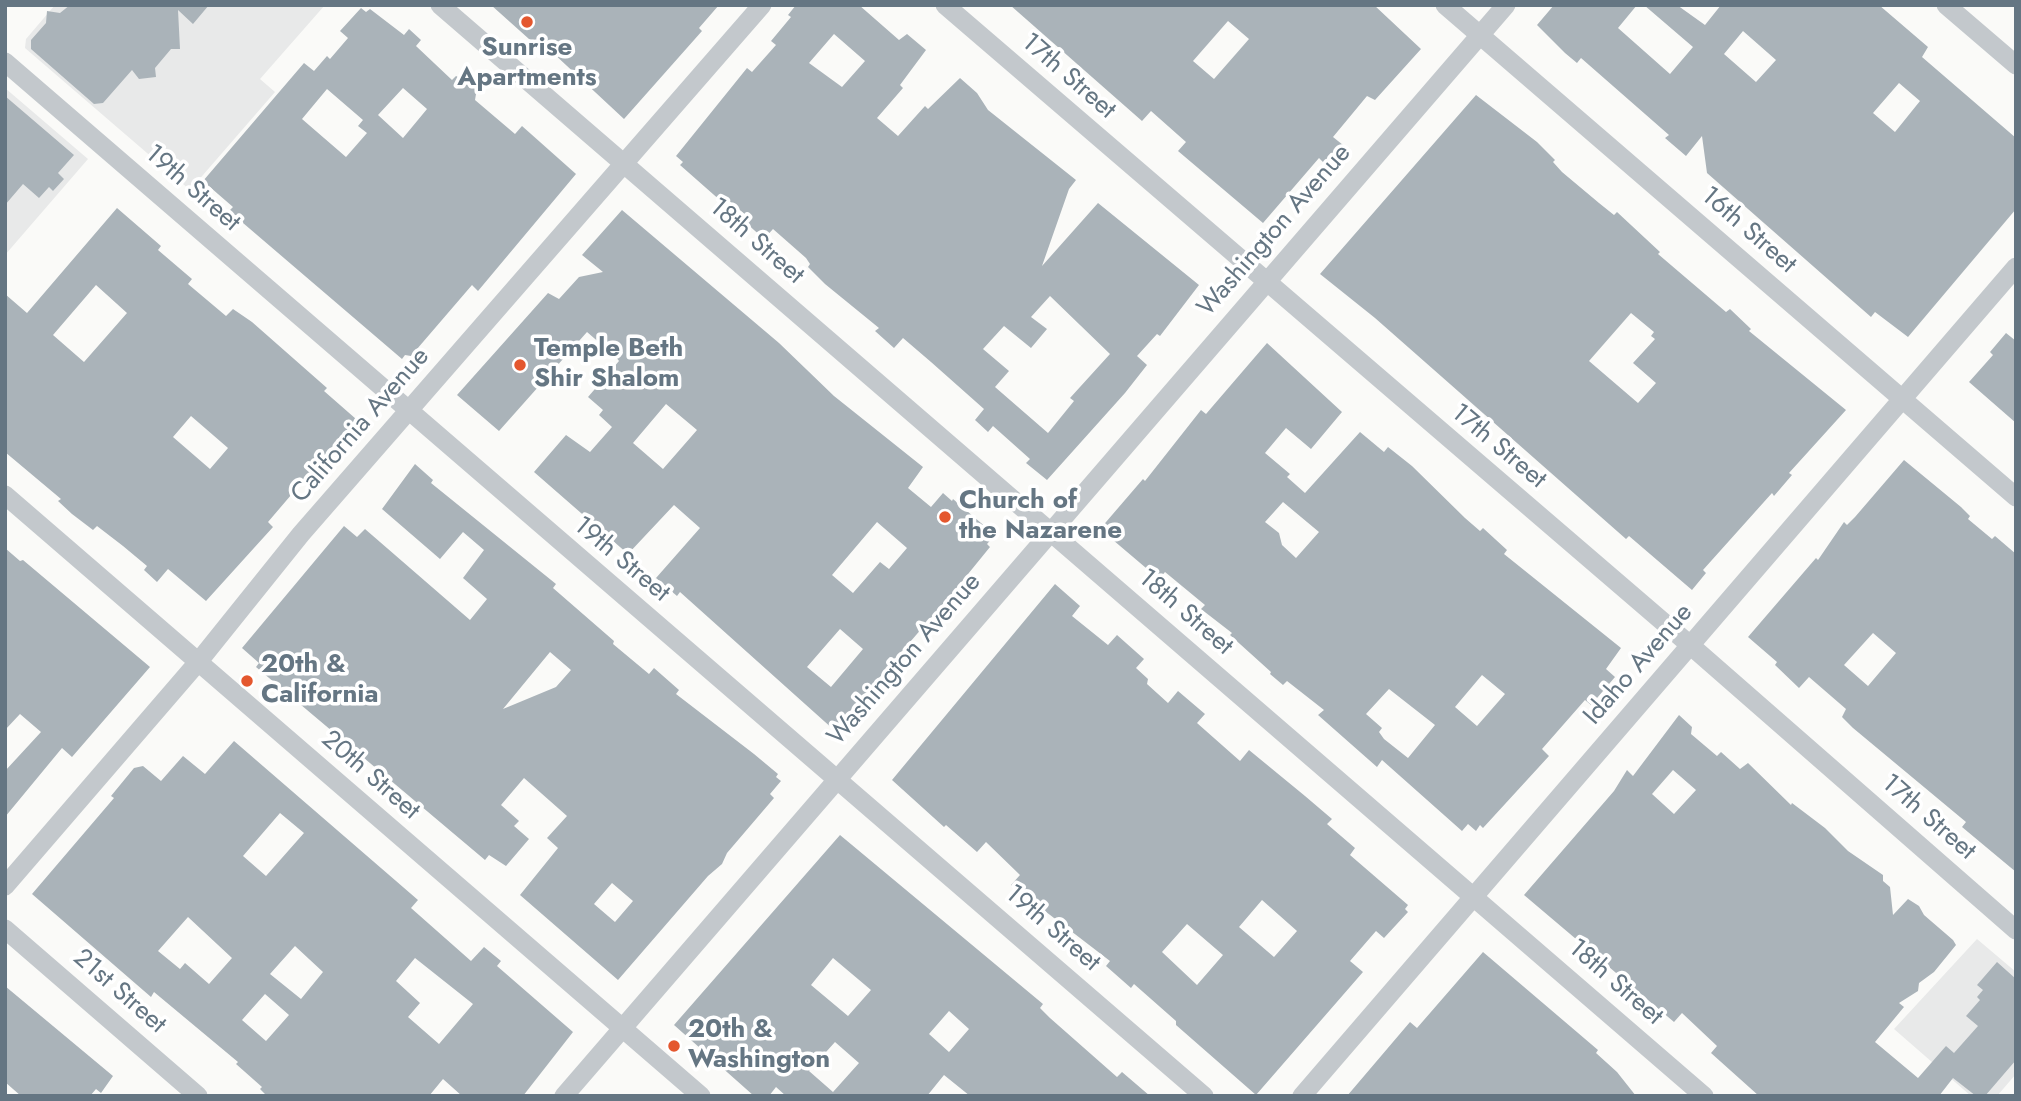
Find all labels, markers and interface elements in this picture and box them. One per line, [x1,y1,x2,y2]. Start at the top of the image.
marker: Sunrise Apartments [519,14,535,30]
street label: 17th Street [1014,27,1122,127]
place label: Sunrise Apartments [457,33,597,94]
street label: 19th Street [138,139,246,239]
street label: Washington Avenue [1192,139,1358,323]
street label: 16th Street [1694,181,1802,281]
street label: 18th Street [702,192,810,292]
place label: Temple Beth Shir Shalom [534,334,683,396]
street label: California Avenue [285,342,437,510]
marker: Temple Beth Shir Shalom [512,357,528,373]
street label: 17th Street [1444,398,1552,496]
place label: Church of the Nazarene [959,486,1122,548]
marker: Church of the Nazarene [937,509,953,525]
street label: 19th Street [566,511,676,609]
street label: 18th Street [1131,563,1239,663]
street label: Washington Avenue [822,568,988,752]
street label: Idaho Avenue [1578,598,1700,732]
place label: 20th & California [261,650,379,712]
marker: 20th & California [239,673,255,689]
street label: 20th Street [314,725,426,827]
street label: 17th Street [1874,768,1982,868]
street label: 19th Street [998,879,1106,979]
street label: 18th Street [1561,933,1669,1033]
street label: 21st Street [66,943,172,1041]
place label: 20th & Washington [688,1015,830,1076]
marker: 20th & Washington [666,1038,682,1054]

